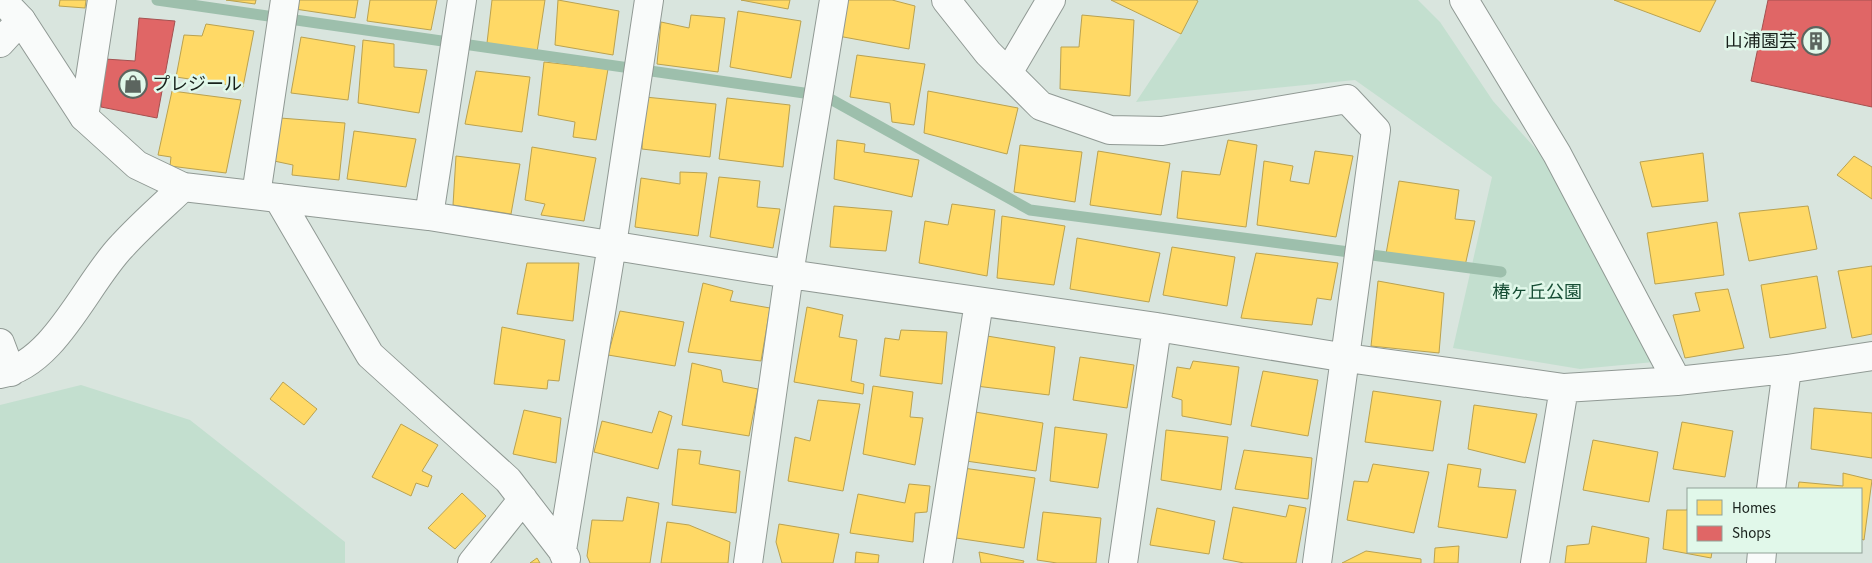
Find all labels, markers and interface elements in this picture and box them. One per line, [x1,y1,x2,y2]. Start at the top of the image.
building icon: 山浦園芸 [1801,26,1831,56]
place label: 山浦園芸 [1725,29,1797,54]
shop icon: プレジール [118,69,148,99]
place label: プレジール [152,72,242,97]
park label: 椿ヶ丘公園 [1492,280,1582,305]
legend [1687,488,1862,553]
text: Homes [1732,498,1776,519]
text: Shops [1732,523,1771,544]

